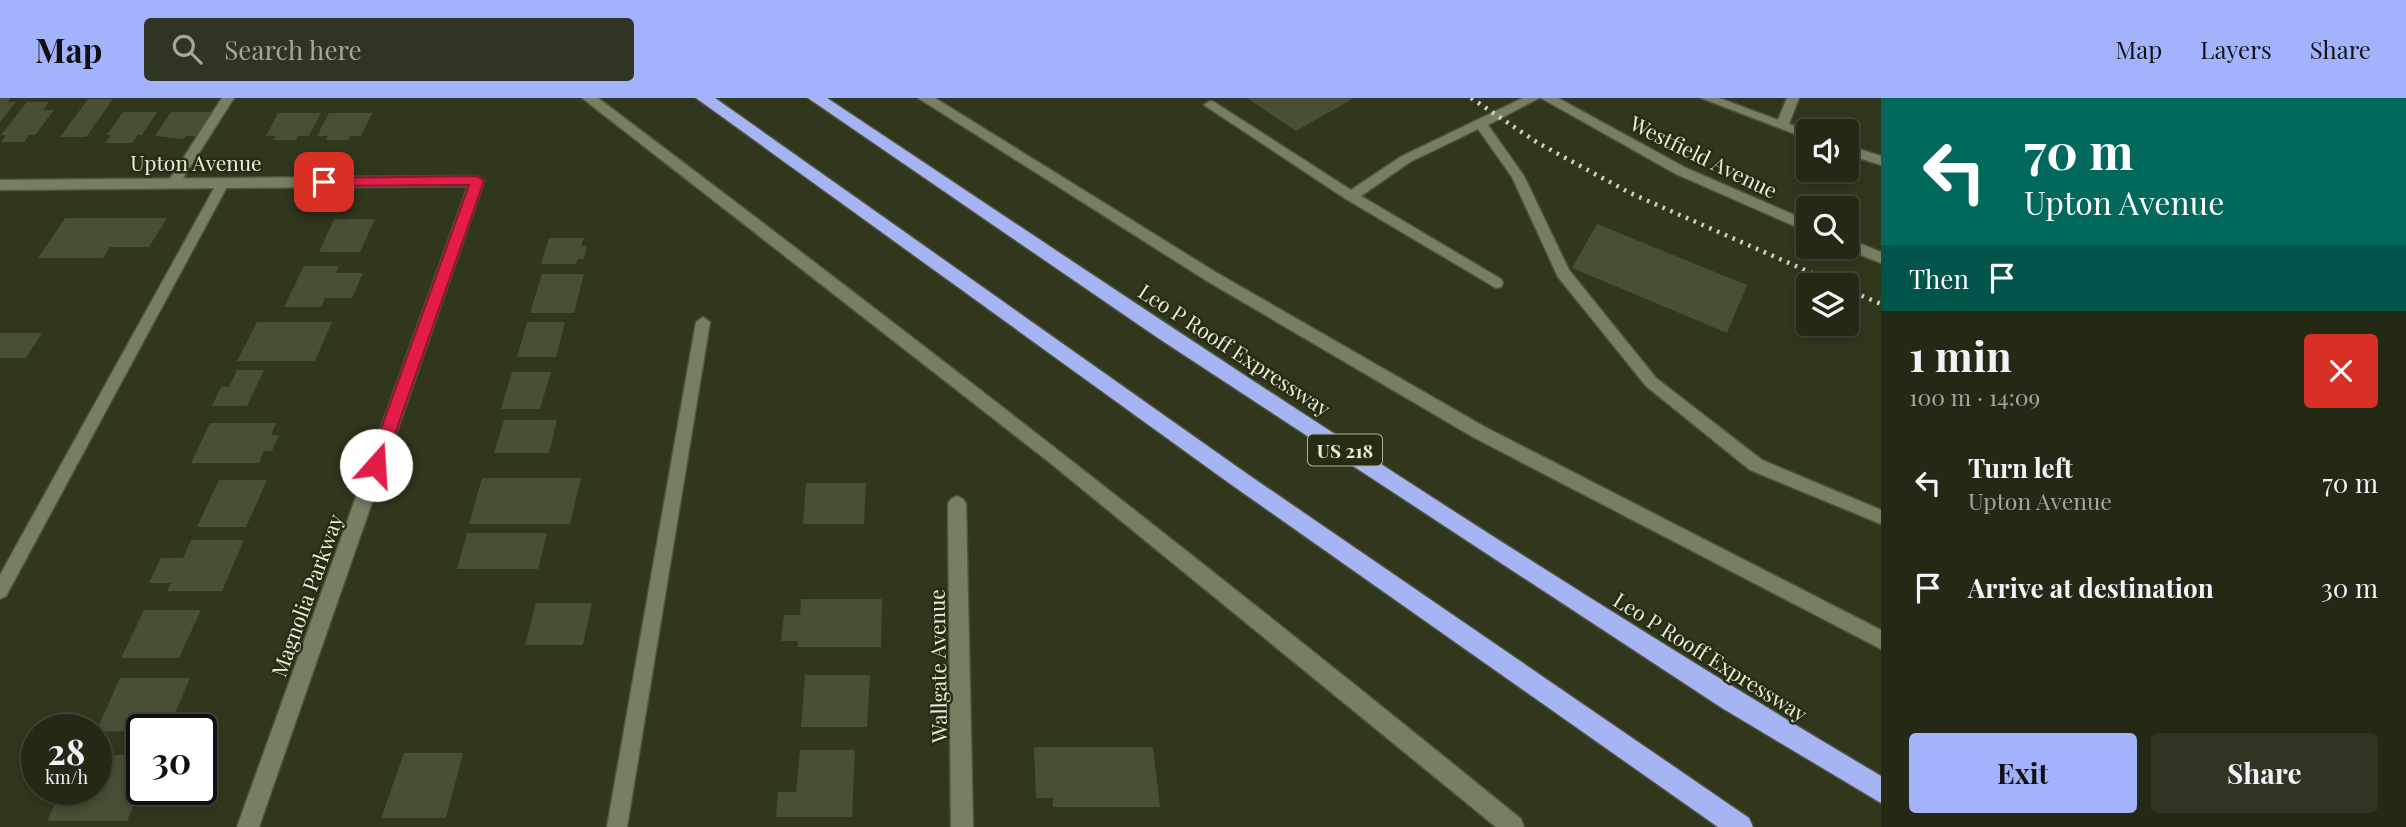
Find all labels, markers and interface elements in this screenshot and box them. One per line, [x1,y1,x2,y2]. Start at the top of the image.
search box [144,18,634,81]
text: Map [35,27,102,71]
icon: search [168,30,206,68]
text: Search here [224,32,362,67]
text: Map [2116,33,2162,65]
text: Layers [2200,33,2272,65]
text: Share [2310,33,2371,65]
street label: Westfield Avenue [1625,108,1782,204]
text: 70 m [2024,117,2134,182]
map controls [1796,119,1859,336]
button: sound [1796,119,1859,182]
icon: left [1909,126,2000,217]
street label: Upton Avenue [130,148,262,176]
pin [294,152,354,212]
icon: arrive [305,163,343,201]
text: Upton Avenue [2024,180,2224,223]
button: search [1796,196,1859,259]
icon: arrive [1983,259,2021,297]
text: Then [1909,261,1969,296]
button: layers [1796,273,1859,336]
street label: Leo P Rooff Expressway [1134,276,1337,422]
text: 1 min [1909,327,2012,383]
button: close [2304,334,2378,408]
text: 100 m · 14:09 [1909,381,2040,412]
position arrow [339,428,413,502]
road number: US 218 [1308,434,1382,466]
text: Turn left [1968,450,2073,485]
icon: left [1909,464,1947,502]
text: 70 m [2322,465,2378,500]
text: Upton Avenue [1968,485,2112,516]
street label: Magnolia Parkway [264,509,349,680]
icon: arrive [1909,569,1947,607]
text: Arrive at destination [1968,570,2214,605]
text: 30 m [2321,570,2378,605]
street label: Leo P Rooff Expressway [1609,585,1814,727]
street label: Wallgate Avenue [922,589,952,744]
speed limit sign: 30 [126,714,217,805]
text: 28 [48,727,85,774]
button: Exit [1909,733,2137,813]
button: Share [2151,733,2378,813]
text: km/h [45,765,88,789]

